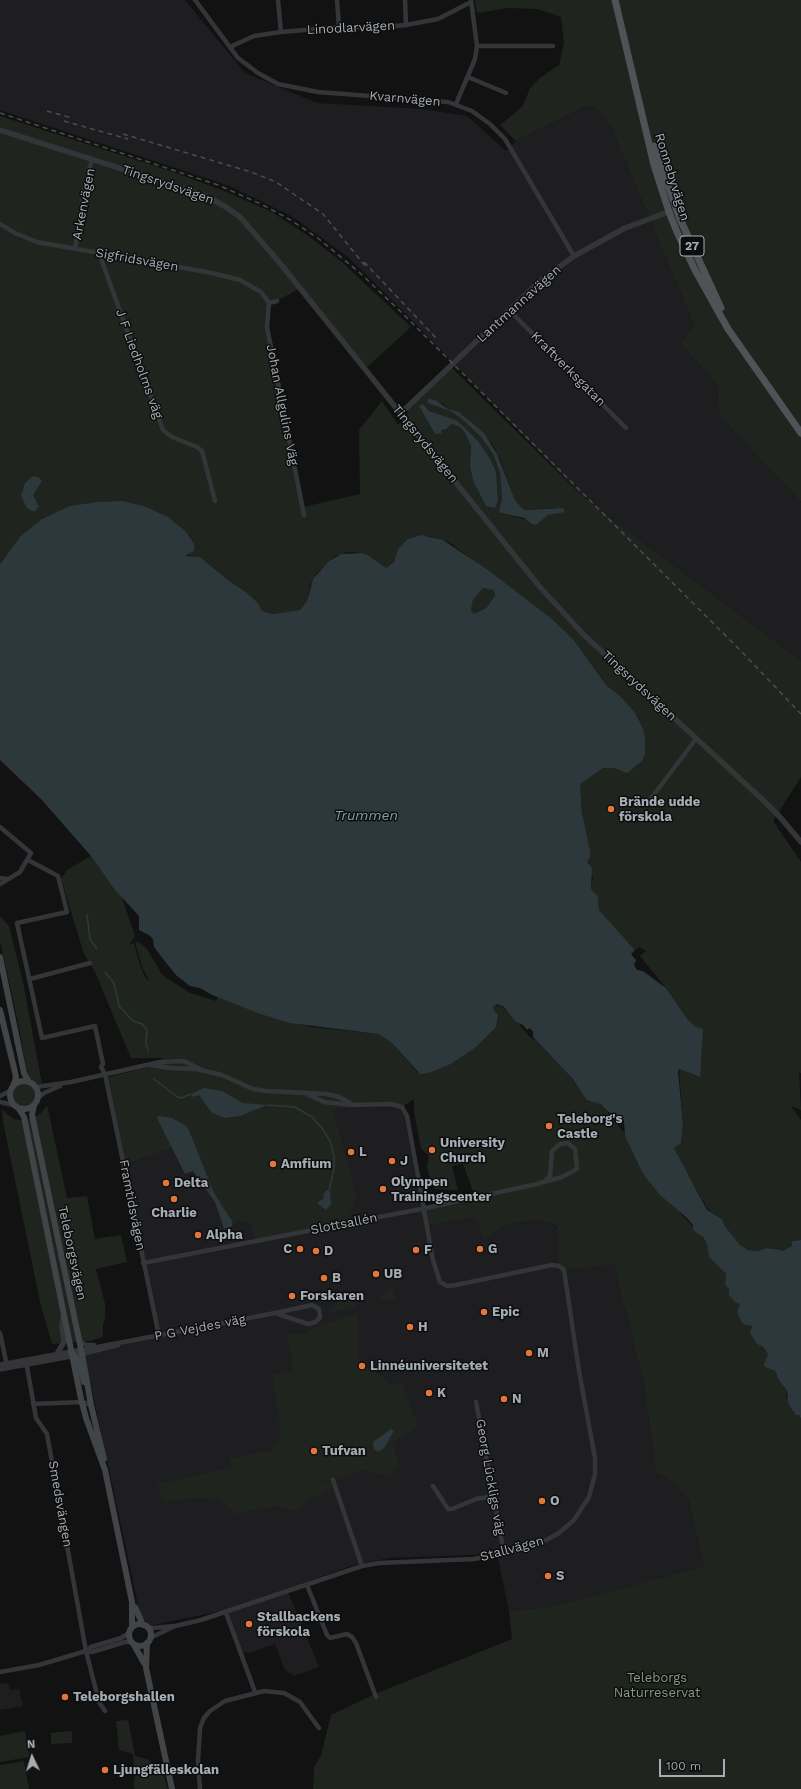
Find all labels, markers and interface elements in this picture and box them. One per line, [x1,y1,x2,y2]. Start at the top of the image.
street label: Linodlarvägen [307,18,395,38]
street label: Kvarnvägen [369,88,441,110]
street label: Ronnebyvägen [651,131,693,223]
street label: Tingsrydsvägen [120,162,216,208]
street label: Arkenvägen [69,167,99,241]
road number: 27 [680,236,704,256]
street label: Sigfridsvägen [94,245,180,275]
street label: Lantmannavägen [474,262,564,346]
street label: J F Liedholms väg [112,307,166,421]
street label: Kraftverksgatan [527,328,609,410]
street label: Johan Allgulins Väg [263,343,301,467]
street label: Tingsrydsvägen [389,402,461,486]
street label: Tingsrydsvägen [599,648,679,724]
place label: Brände udde förskola [619,794,700,825]
marker: Brände udde förskola [606,804,616,814]
water label: Trummen [334,808,398,824]
place label: Teleborg's Castle [557,1111,622,1142]
marker: Teleborg's Castle [544,1121,554,1131]
place label: University Church [440,1135,505,1166]
place label: L [359,1144,367,1160]
marker: University Church [427,1145,437,1155]
marker: L [346,1147,356,1157]
place label: J [400,1153,408,1169]
place label: Amfium [281,1156,331,1172]
marker: J [387,1156,397,1166]
street label: Framtidsvägen [116,1158,148,1252]
marker: Amfium [268,1159,278,1169]
place label: Olympen Trainingscenter [391,1174,491,1205]
place label: Delta [174,1175,208,1191]
marker: Delta [161,1178,171,1188]
marker: Olympen Trainingscenter [378,1184,388,1194]
marker: Charlie [169,1194,179,1204]
street label: Teleborgsvägen [54,1204,90,1302]
place label: Charlie [151,1205,197,1221]
street label: Slottsallén [309,1210,379,1238]
place label: Alpha [206,1227,243,1243]
marker: Alpha [193,1230,203,1240]
place label: C [283,1241,292,1257]
place label: G [488,1241,497,1257]
place label: F [424,1242,432,1258]
place label: D [324,1243,333,1259]
marker: C [295,1244,305,1254]
marker: G [475,1244,485,1254]
marker: F [411,1245,421,1255]
marker: D [311,1246,321,1256]
place label: UB [384,1266,402,1282]
marker: UB [371,1269,381,1279]
place label: B [332,1270,341,1286]
marker: B [319,1273,329,1283]
place label: Forskaren [300,1288,364,1304]
marker: Forskaren [287,1291,297,1301]
place label: Epic [492,1304,520,1320]
marker: Epic [479,1307,489,1317]
street label: P G Vejdes väg [153,1311,247,1345]
place label: H [418,1319,428,1335]
marker: H [405,1322,415,1332]
place label: M [537,1345,549,1361]
marker: M [524,1348,534,1358]
place label: Linnéuniversitetet [370,1358,488,1374]
marker: Linnéuniversitetet [357,1361,367,1371]
place label: K [437,1385,446,1401]
marker: K [424,1388,434,1398]
place label: N [512,1391,522,1407]
marker: N [499,1394,509,1404]
street label: Georg Lückligs väg [472,1418,508,1536]
place label: Tufvan [322,1443,366,1459]
marker: Tufvan [309,1446,319,1456]
street label: Smedsvängen [45,1460,75,1548]
place label: O [550,1493,560,1509]
marker: O [537,1496,547,1506]
street label: Stallvägen [478,1533,546,1565]
place label: S [556,1568,564,1584]
marker: S [543,1571,553,1581]
place label: Stallbackens förskola [257,1609,340,1640]
marker: Stallbackens förskola [244,1619,254,1629]
park label: Teleborgs Naturreservat [614,1670,700,1701]
place label: Teleborgshallen [73,1689,175,1705]
marker: Teleborgshallen [60,1692,70,1702]
north arrow [12,1737,52,1777]
text: N [27,1738,36,1751]
scale bar [661,1751,727,1777]
text: 100 m [666,1759,701,1773]
place label: Ljungfälleskolan [113,1762,219,1778]
marker: Ljungfälleskolan [100,1765,110,1775]

